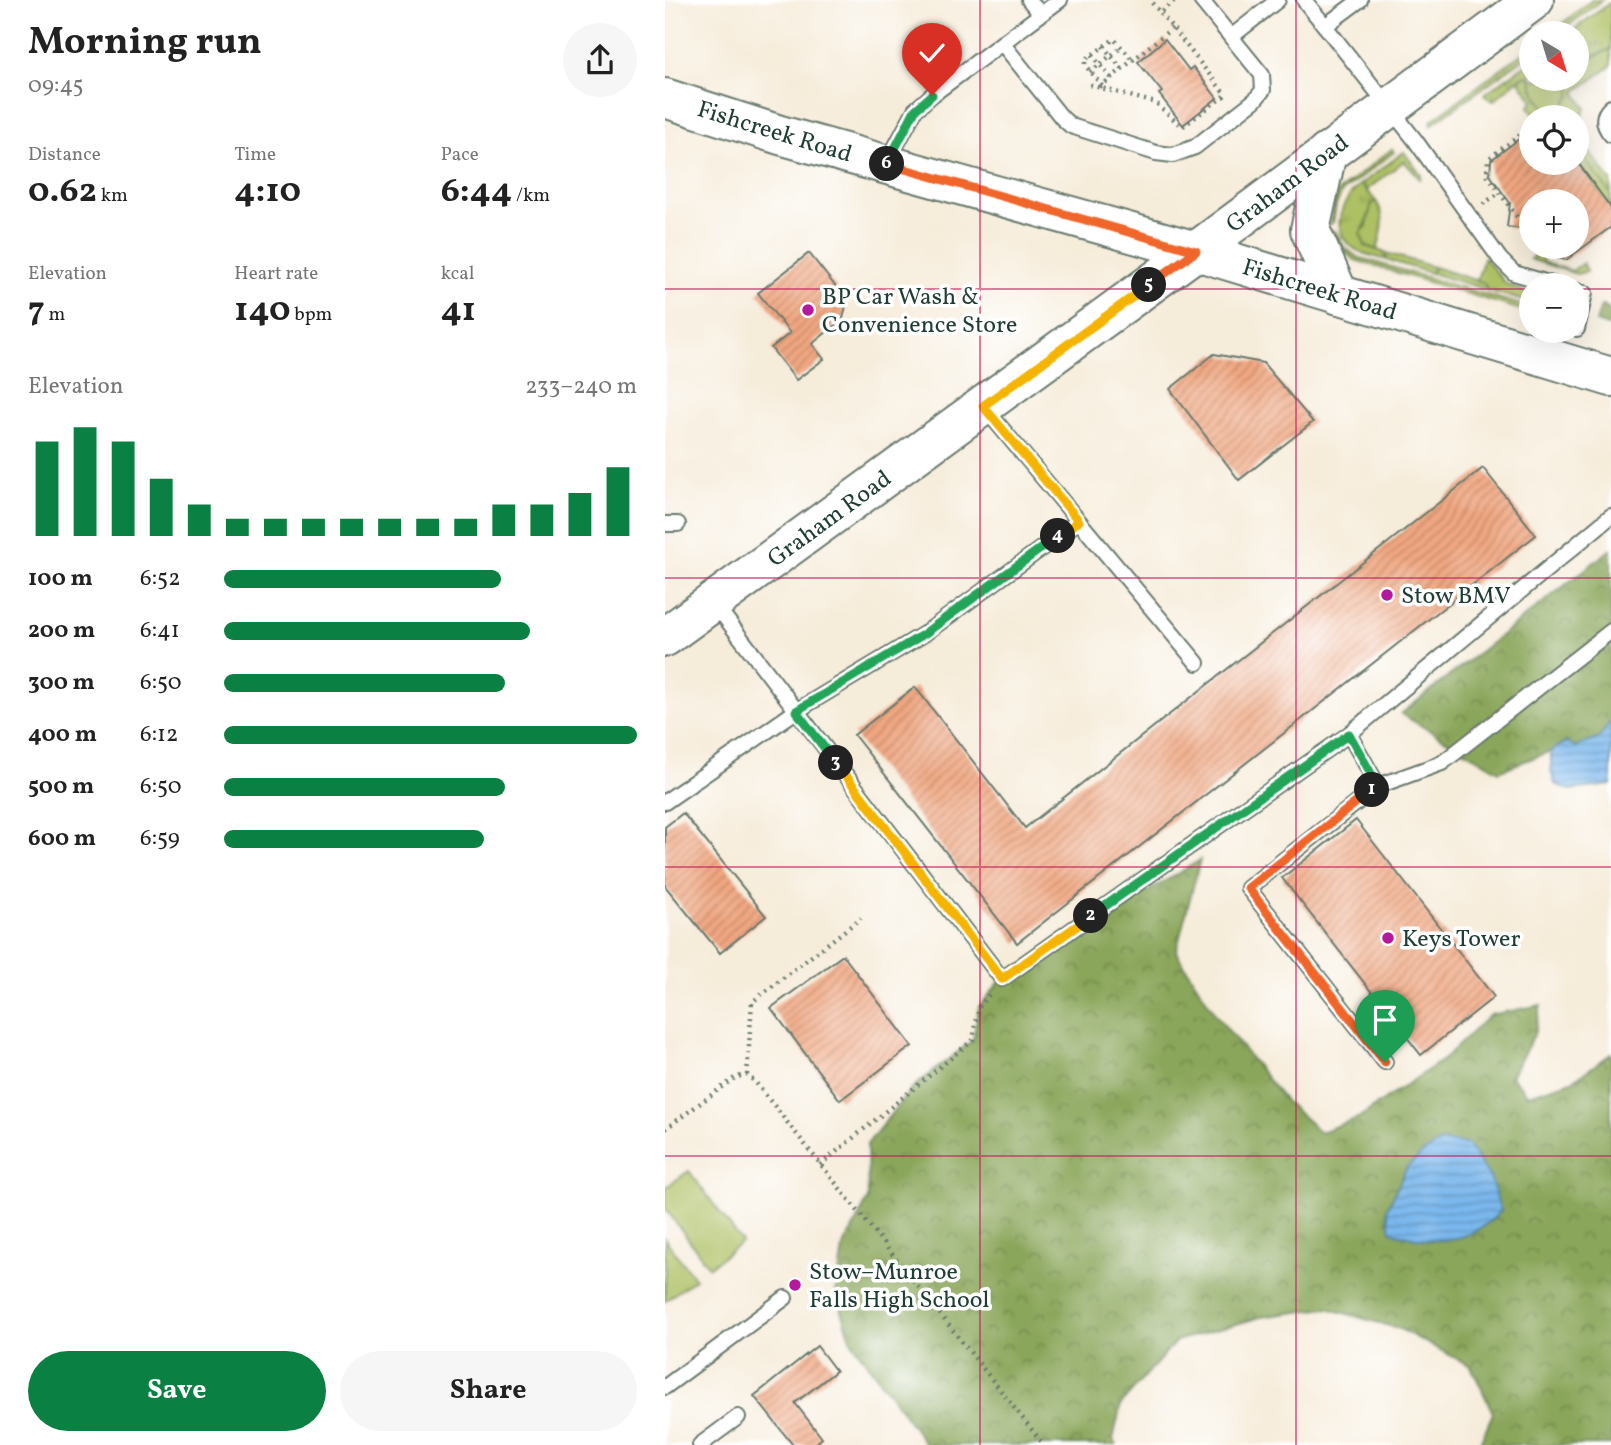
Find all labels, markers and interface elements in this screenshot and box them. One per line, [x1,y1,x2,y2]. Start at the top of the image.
text: Morning run [28,17,262,70]
north arrow [1519,21,1589,91]
map controls [1519,21,1589,343]
button: share [563,23,637,97]
pin [902,23,962,95]
icon: check [913,34,951,72]
text: 09:45 [28,70,84,102]
street label: Fishcreek Road [693,93,856,173]
button: locate [1519,105,1589,175]
street label: Graham Road [1220,127,1357,242]
text: Distance [28,142,101,168]
text: Time [234,142,276,168]
text: Pace [441,142,479,168]
pin: 6 [869,146,905,182]
text: 6 [881,150,892,176]
text: 0.62 [28,168,97,216]
text: 4:10 [234,168,301,216]
text: 6:44 [441,168,512,216]
text: km [97,183,128,209]
text: /km [512,183,550,209]
button: + [1519,189,1589,259]
street label: Fishcreek Road [1238,251,1401,331]
text: Elevation [28,261,107,287]
text: Heart rate [234,261,318,287]
text: kcal [441,261,474,287]
pin: 5 [1131,268,1167,302]
text: 5 [1144,271,1153,297]
button: − [1519,273,1589,343]
place label: BP Car Wash & Convenience Store [822,281,1017,343]
text: 7 [28,287,45,335]
text: 140 [234,287,290,335]
text: 41 [441,287,476,335]
text: m [45,302,65,328]
text: bpm [290,302,332,328]
marker: BP Car Wash & Convenience Store [800,302,816,318]
text: Elevation [28,371,124,403]
text: 233–240 m [525,371,637,403]
street label: Graham Road [761,463,899,576]
pin: 4 [1041,518,1075,554]
text: 4 [1052,522,1063,548]
text: 100 m [28,563,93,595]
text: 6:52 [140,563,180,595]
place label: Stow BMV [1401,580,1511,614]
marker: Stow BMV [1379,587,1395,603]
text: 200 m [28,615,95,647]
text: 6:41 [140,615,180,647]
text: 300 m [28,667,95,699]
text: 6:50 [140,667,182,699]
text: 400 m [28,719,97,751]
text: 6:12 [140,719,178,751]
pin: 3 [819,746,853,780]
text: 3 [831,749,840,775]
text: 500 m [28,771,94,803]
text: 6:50 [140,771,182,803]
pin: 1 [1355,772,1389,808]
text: 1 [1368,776,1375,802]
text: 600 m [28,823,96,855]
text: 6:59 [140,823,180,855]
pin: 2 [1073,898,1109,934]
text: 2 [1086,902,1095,928]
place label: Keys Tower [1402,923,1520,957]
marker: Keys Tower [1380,930,1396,946]
pin [1355,990,1415,1062]
icon: arrive [1366,1001,1404,1039]
place label: Stow–Munroe Falls High School [809,1256,989,1318]
marker: Stow–Munroe Falls High School [787,1277,803,1293]
button: Save [28,1351,326,1431]
button: Share [340,1351,637,1431]

